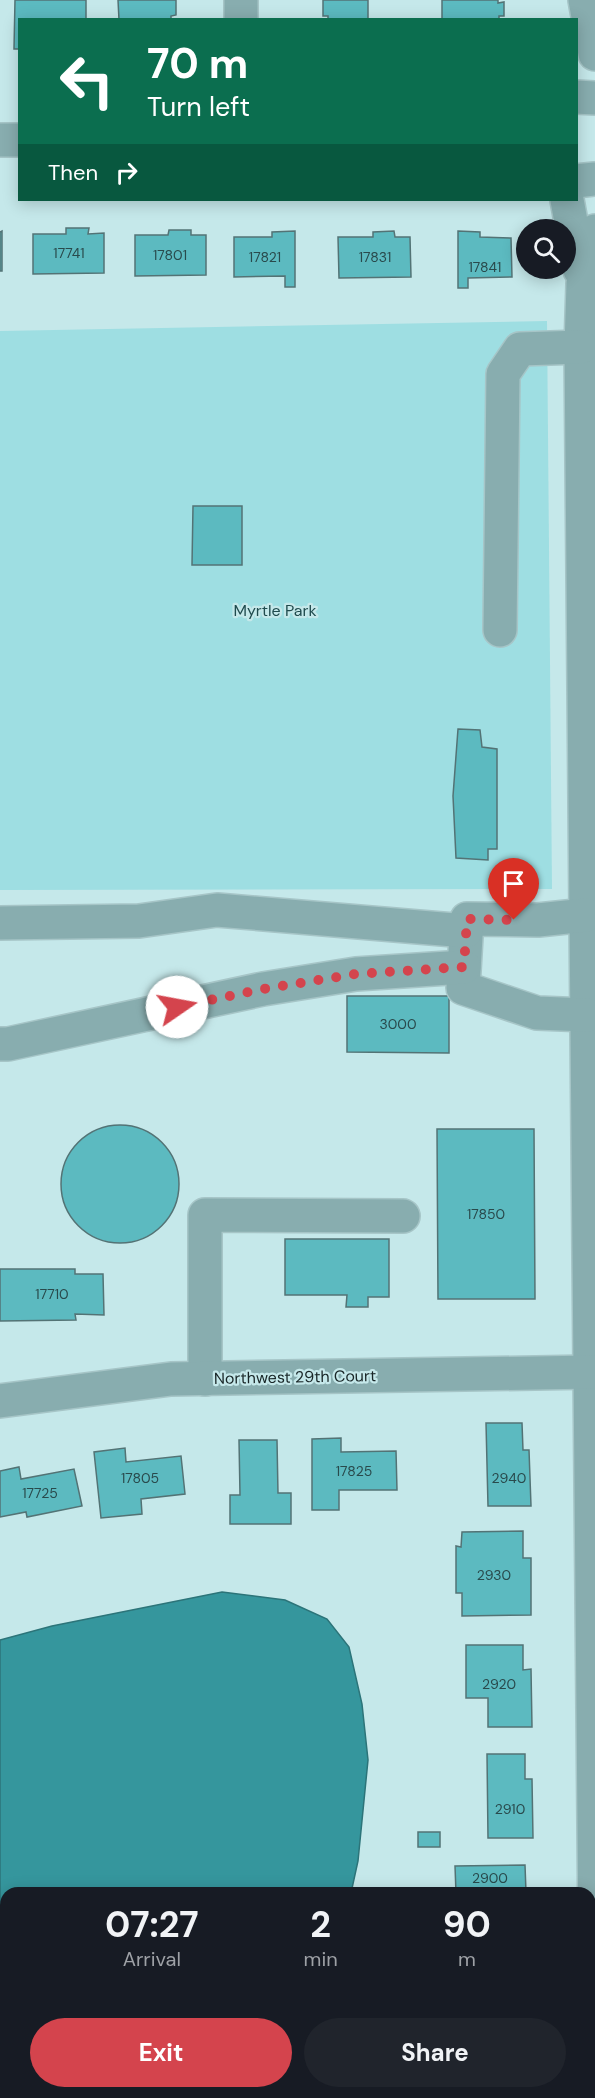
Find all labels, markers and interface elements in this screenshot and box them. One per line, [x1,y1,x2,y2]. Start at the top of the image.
text: 70 m [147,36,248,91]
icon: left [48,42,126,120]
text: Turn left [147,89,250,124]
icon: right [110,156,143,189]
text: Then [48,158,98,187]
map controls [516,219,576,279]
button: search [516,219,576,279]
house number: 17741 [53,244,85,262]
house number: 17801 [153,246,187,264]
house number: 17821 [249,248,281,266]
house number: 17831 [359,248,391,266]
house number: 17841 [469,258,501,276]
park label: Myrtle Park [233,600,317,621]
pin [488,858,539,920]
icon: arrive [497,867,530,900]
position arrow [145,975,209,1039]
house number: 3000 [379,1015,417,1033]
house number: 17850 [467,1205,505,1223]
house number: 17710 [35,1285,69,1303]
street label: Northwest 29th Court [214,1365,376,1389]
house number: 17825 [336,1462,372,1480]
house number: 17805 [121,1469,159,1487]
house number: 2940 [492,1469,526,1487]
house number: 17725 [22,1484,58,1502]
house number: 2930 [477,1566,511,1584]
house number: 2920 [482,1675,516,1693]
house number: 2910 [495,1800,525,1818]
house number: 2900 [472,1869,508,1887]
text: 07:27 [105,1901,199,1948]
text: 2 [310,1901,331,1948]
text: 90 [443,1901,491,1948]
text: Arrival [123,1946,181,1972]
text: min [304,1946,338,1972]
text: m [458,1946,476,1972]
button: Exit [30,2018,292,2087]
button: Share [304,2018,566,2087]

